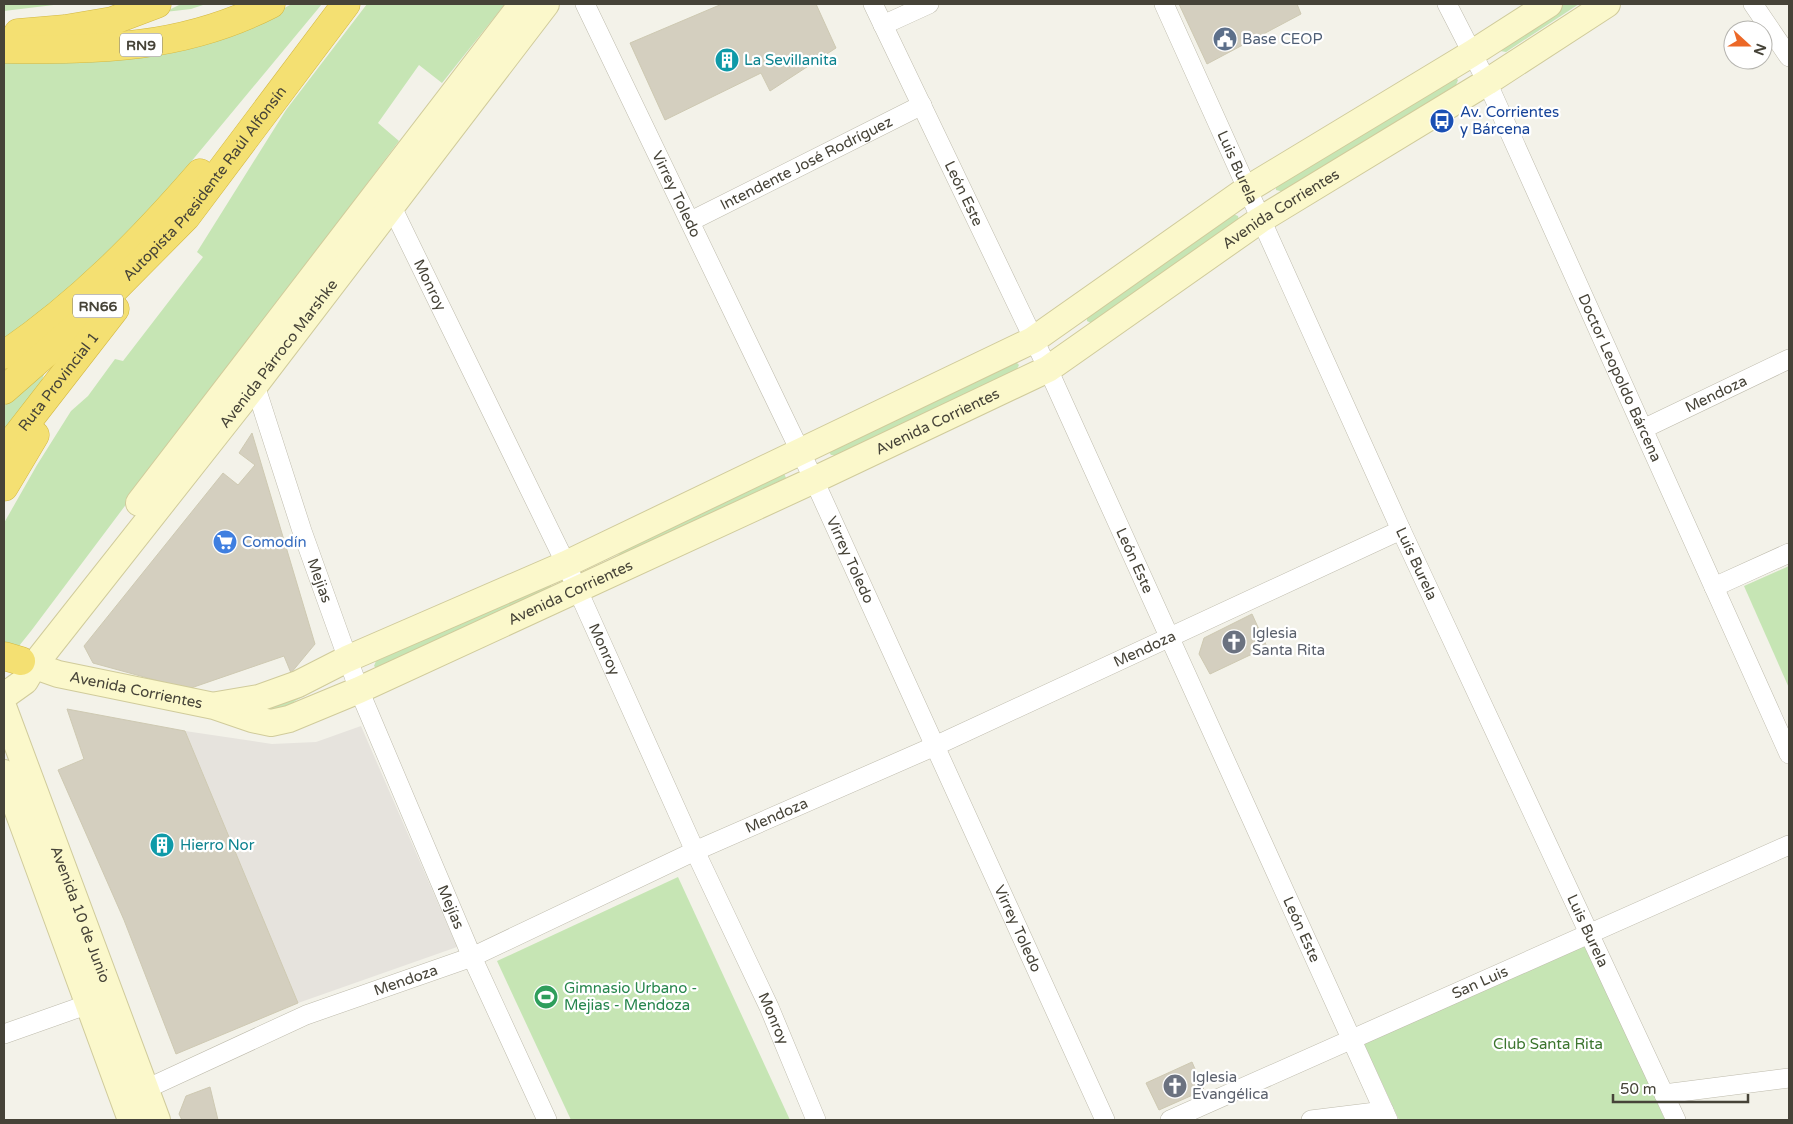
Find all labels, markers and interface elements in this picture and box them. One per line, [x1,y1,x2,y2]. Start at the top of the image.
north arrow [1723,20,1773,70]
public building icon: Base CEOP [1212,26,1238,52]
place label: Base CEOP [1242,30,1323,48]
road number: RN9 [120,34,162,56]
text: N [1750,41,1770,58]
building icon: La Sevillanita [714,47,740,73]
place label: La Sevillanita [744,51,837,69]
street label: Autopista Presidente Raúl Alfonsín [119,82,290,284]
place label: Av. Corrientes y Bárcena [1460,103,1559,138]
bus stop icon: Av. Corrientes y Bárcena [1429,108,1455,134]
street label: Intendente José Rodríguez [717,112,895,214]
street label: Luis Burela [1213,128,1262,207]
street label: Virrey Toledo [648,148,705,240]
street label: León Este [941,158,987,229]
street label: Avenida Corrientes [1219,165,1342,253]
street label: Monroy [410,256,450,314]
street label: Avenida Párroco Marshke [216,276,341,432]
street label: Doctor Leopoldo Bárcena [1574,291,1665,465]
road number: RN66 [73,294,123,318]
street label: Ruta Provincial 1 [15,329,103,435]
street label: Mendoza [1682,372,1750,416]
street label: Avenida Corrientes [873,384,1002,459]
street label: Virrey Toledo [823,513,878,606]
street label: Luis Burela [1392,524,1441,603]
street label: León Este [1112,525,1157,596]
supermarket icon: Comodín [212,529,238,555]
place label: Comodín [242,533,307,551]
street label: Mejias [304,556,336,605]
street label: Avenida Corrientes [505,556,635,629]
street label: Monroy [585,621,624,678]
place label: Iglesia Santa Rita [1252,624,1325,659]
street label: Mendoza [1111,627,1179,671]
church icon: Iglesia Santa Rita [1221,629,1247,655]
street label: Avenida Corrientes [68,668,204,712]
street label: Mendoza [742,794,811,837]
building icon: Hierro Nor [149,832,175,858]
place label: Hierro Nor [180,836,255,854]
street label: Avenida 10 de Junio [47,843,114,985]
street label: Mejías [434,882,468,932]
street label: Virrey Toledo [990,882,1046,975]
street label: Luis Burela [1563,891,1612,970]
street label: León Este [1279,894,1324,965]
street label: Mendoza [371,961,440,1000]
street label: San Luis [1449,962,1511,1003]
place label: Gimnasio Urbano - Mejias - Mendoza [564,979,697,1014]
sports icon: Gimnasio Urbano - Mejias - Mendoza [533,984,559,1010]
street label: Monroy [754,989,793,1047]
park label: Club Santa Rita [1493,1035,1603,1053]
place label: Iglesia Evangélica [1192,1068,1269,1103]
scale bar [1613,1072,1748,1104]
church icon: Iglesia Evangélica [1162,1073,1188,1099]
text: 50 m [1620,1080,1657,1098]

